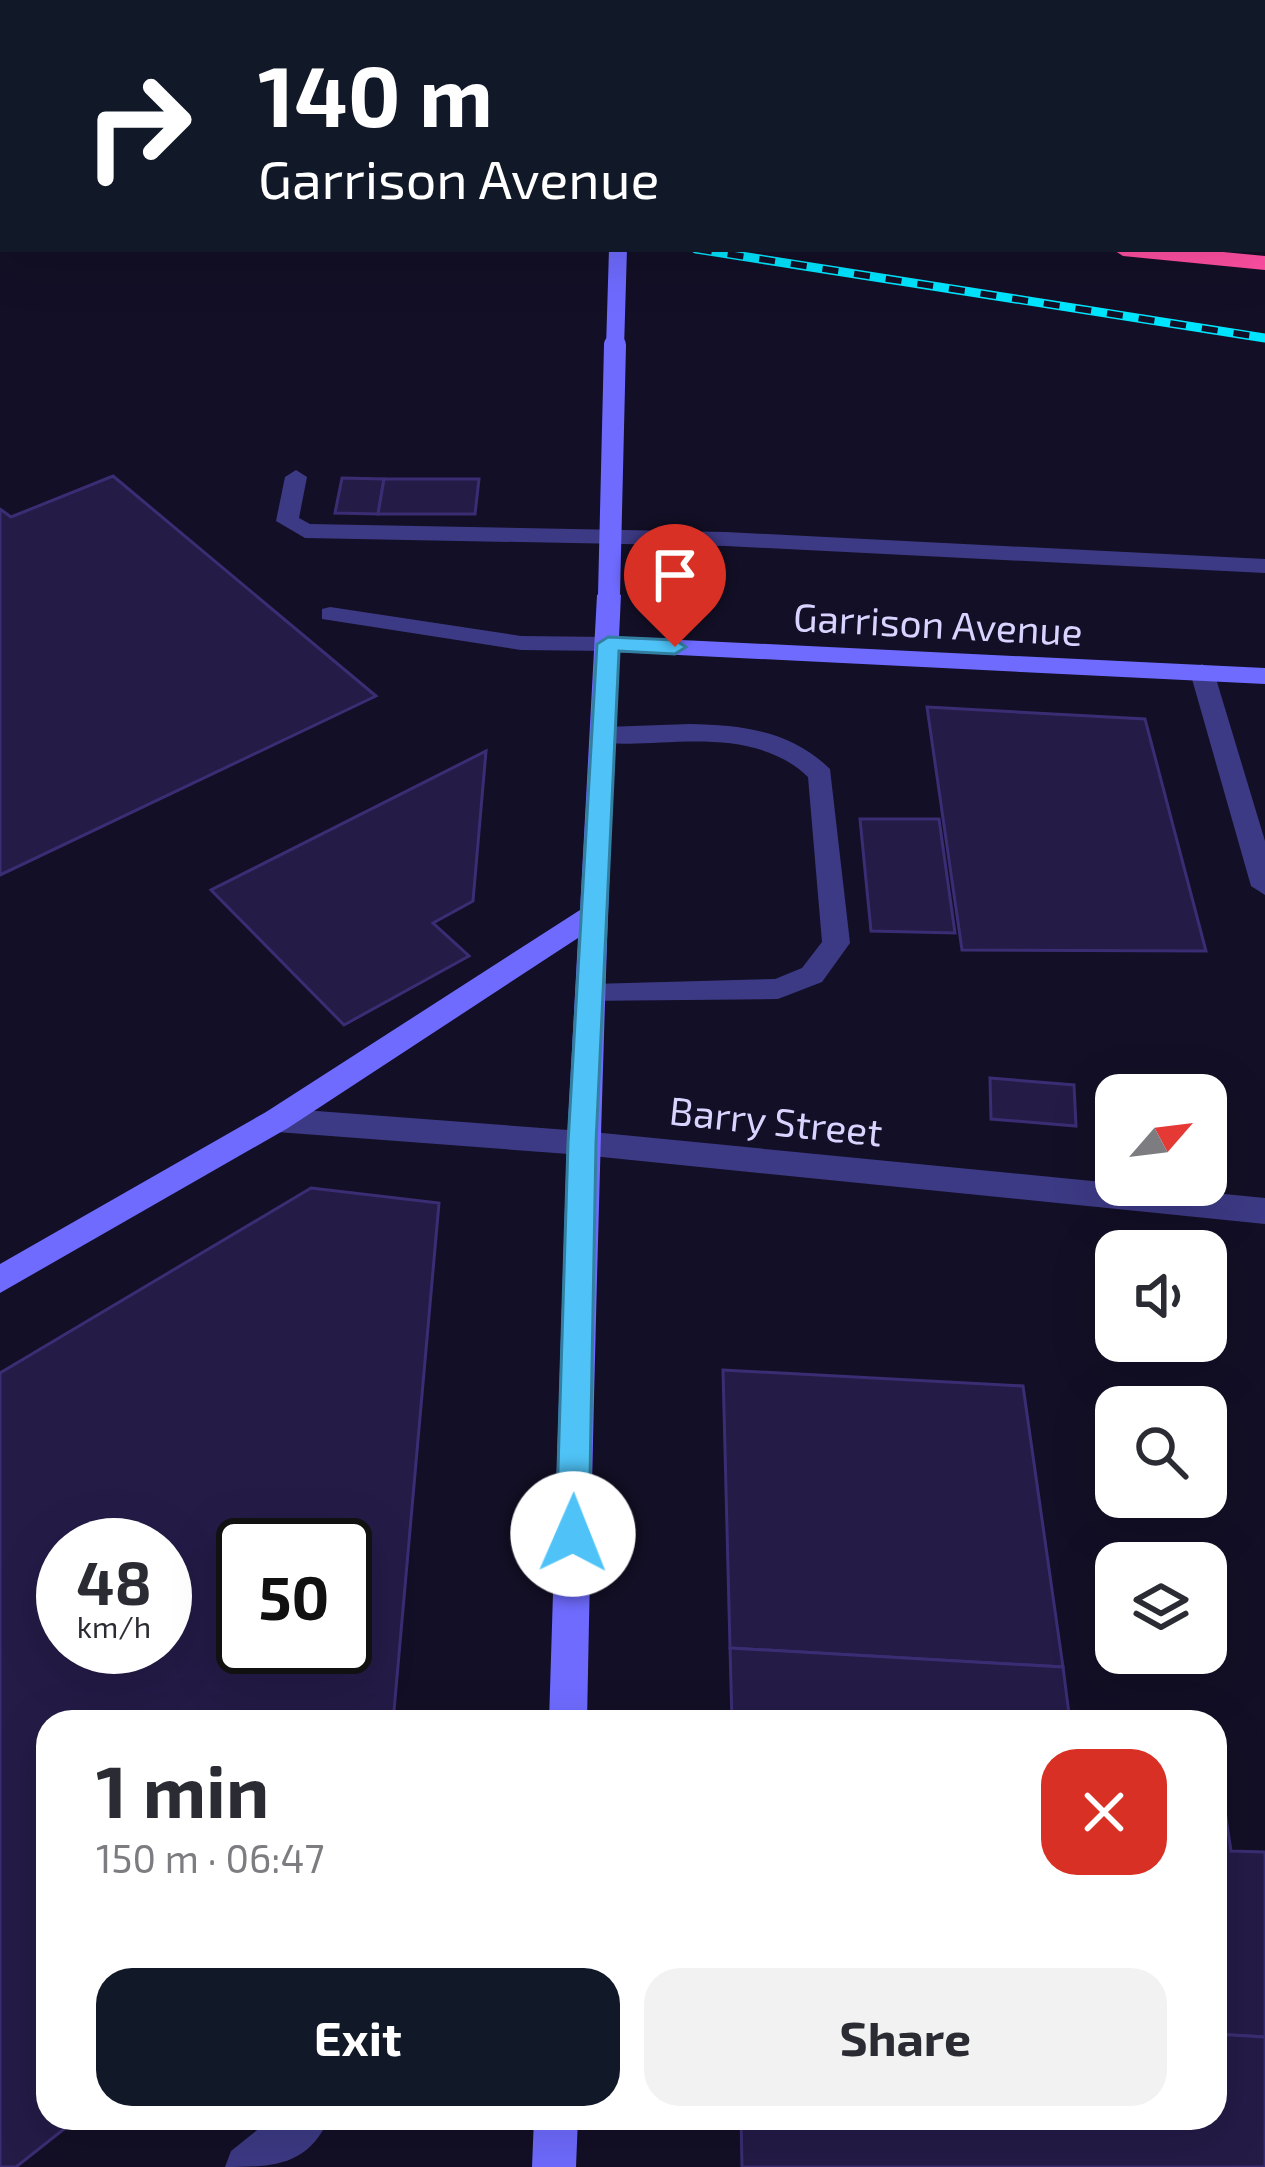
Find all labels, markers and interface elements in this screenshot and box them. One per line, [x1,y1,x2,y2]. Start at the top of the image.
text: 140 m [258,43,493,144]
icon: right [60,48,216,204]
text: Garrison Avenue [258,145,659,210]
pin [624,524,726,647]
icon: arrive [642,542,708,608]
street label: Garrison Avenue [792,592,1084,654]
north arrow [1095,1074,1227,1206]
map controls [1095,1074,1227,1674]
street label: Barry Street [667,1085,885,1155]
button: sound [1095,1230,1227,1362]
button: search [1095,1386,1227,1518]
position arrow [510,1471,636,1597]
speed limit sign: 50 [216,1518,372,1674]
button: layers [1095,1542,1227,1674]
text: 48 [76,1545,152,1617]
text: km/h [77,1608,151,1644]
text: 1 min [96,1746,269,1832]
button: close [1041,1749,1167,1875]
text: 150 m · 06:47 [96,1834,324,1881]
button: Exit [96,1968,620,2106]
button: Share [644,1968,1167,2106]

